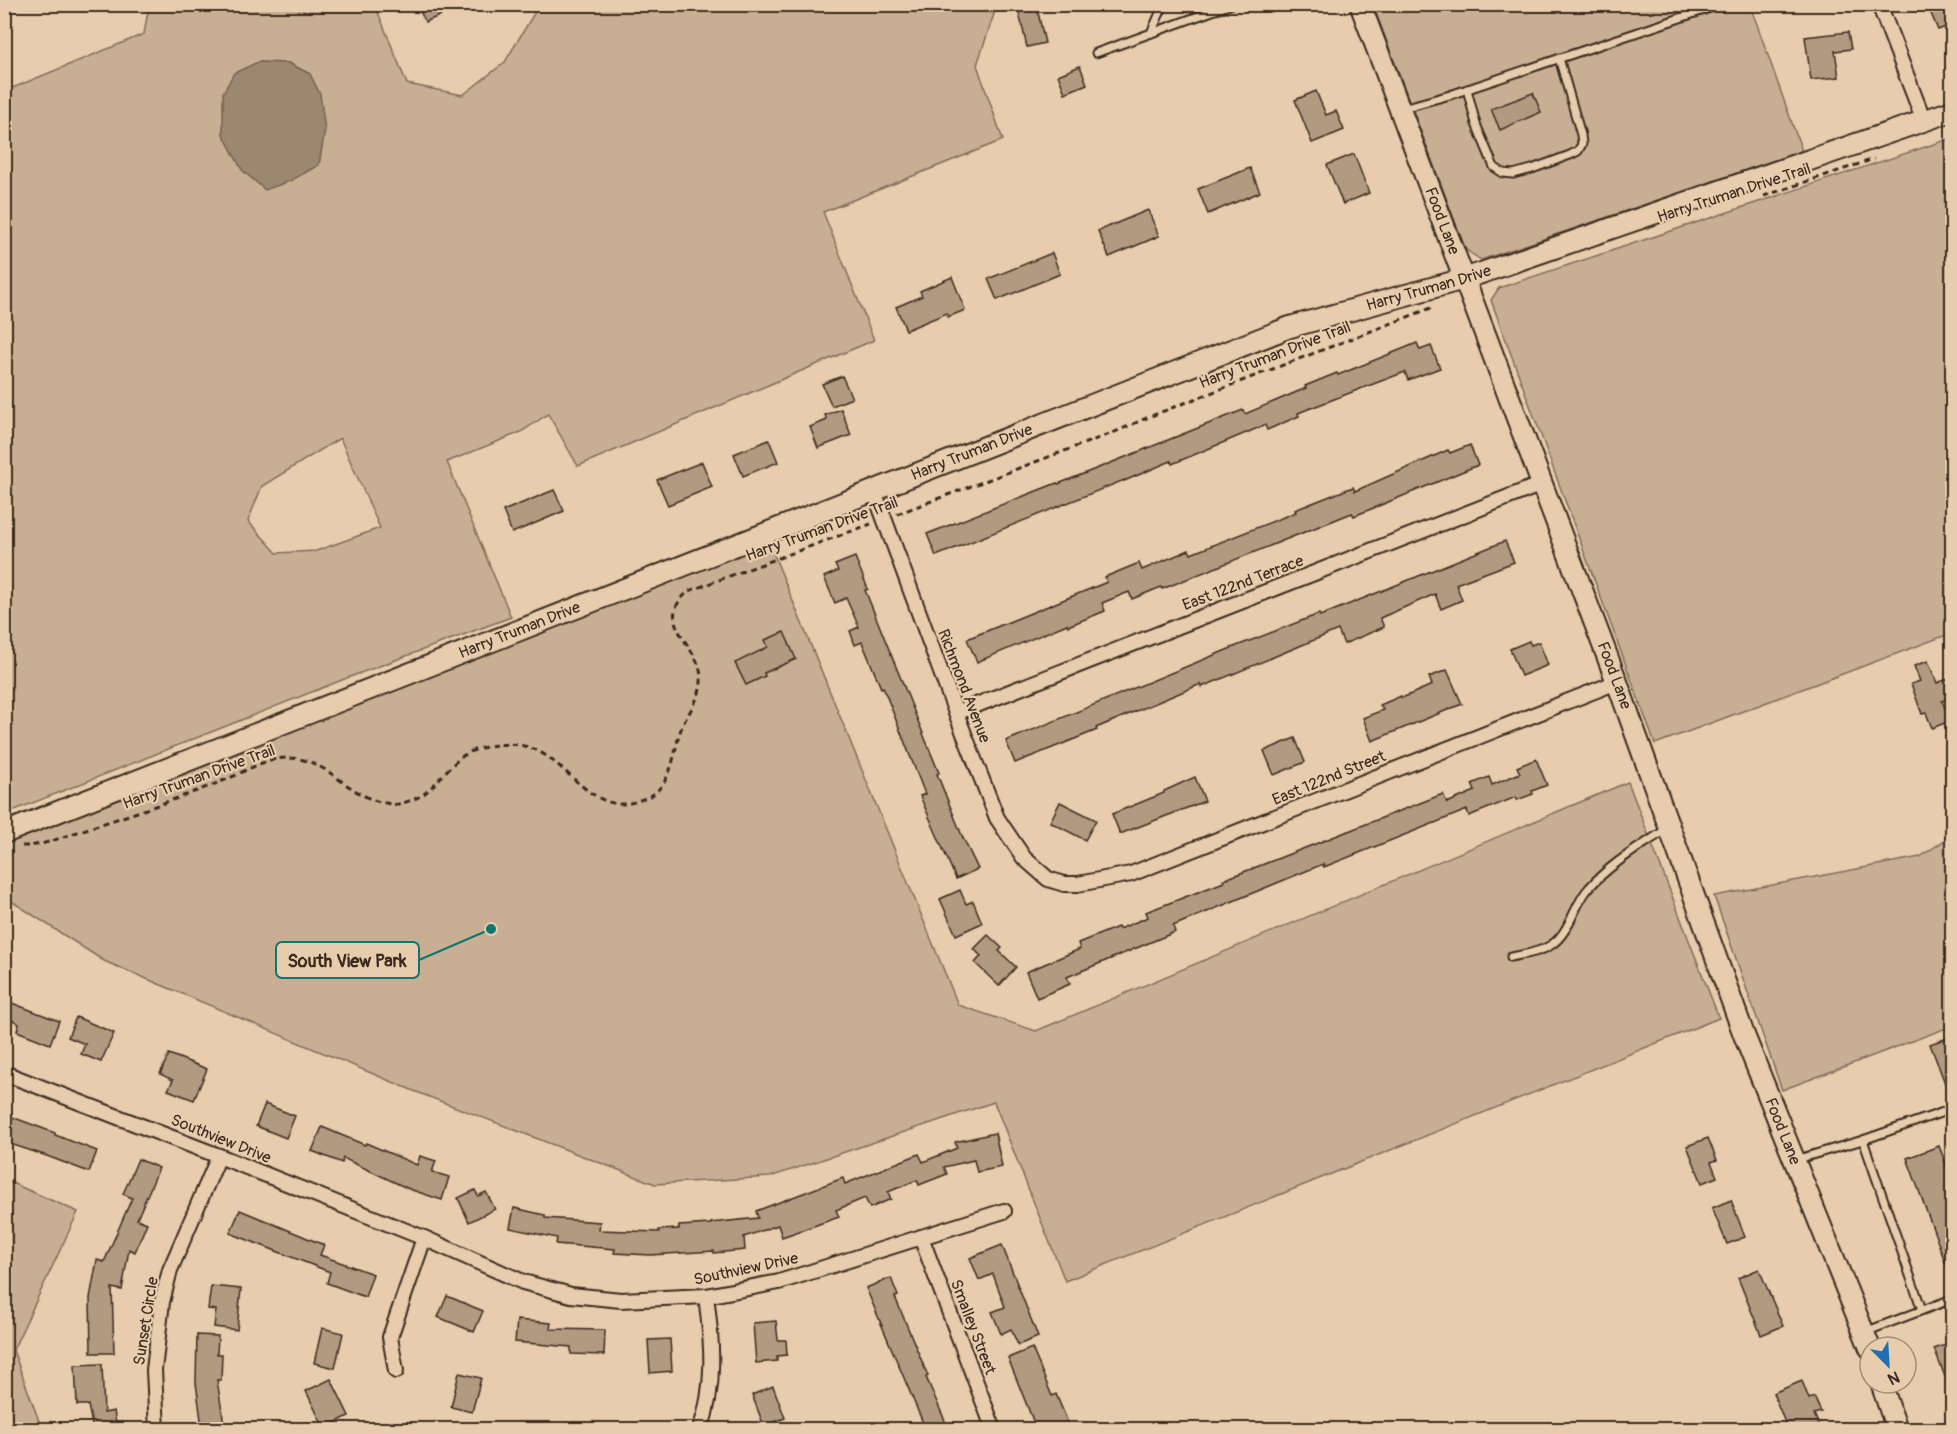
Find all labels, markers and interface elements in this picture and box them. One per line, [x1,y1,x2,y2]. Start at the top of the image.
street label: Harry Truman Drive Trail [1655,159,1813,227]
street label: Food Lane [1420,185,1464,257]
street label: Harry Truman Drive [1364,260,1494,315]
street label: Harry Truman Drive Trail [1196,317,1354,393]
street label: Harry Truman Drive [908,419,1036,485]
street label: Harry Truman Drive Trail [743,492,901,566]
street label: East 122nd Terrace [1180,551,1306,615]
street label: Harry Truman Drive [456,597,583,663]
street label: Richmond Avenue [933,626,995,746]
street label: Food Lane [1593,639,1636,712]
street label: Harry Truman Drive Trail [120,740,278,814]
street label: East 122nd Street [1269,746,1389,810]
callout: South View Park [276,942,419,978]
text: South View Park [287,950,407,973]
street label: Food Lane [1760,1095,1805,1168]
street label: Southview Drive [168,1110,274,1168]
street label: Southview Drive [692,1248,800,1290]
street label: Sunset Circle [129,1275,163,1367]
street label: Smalley Street [946,1277,1000,1378]
north arrow [1858,1335,1918,1395]
text: N [1885,1366,1903,1389]

